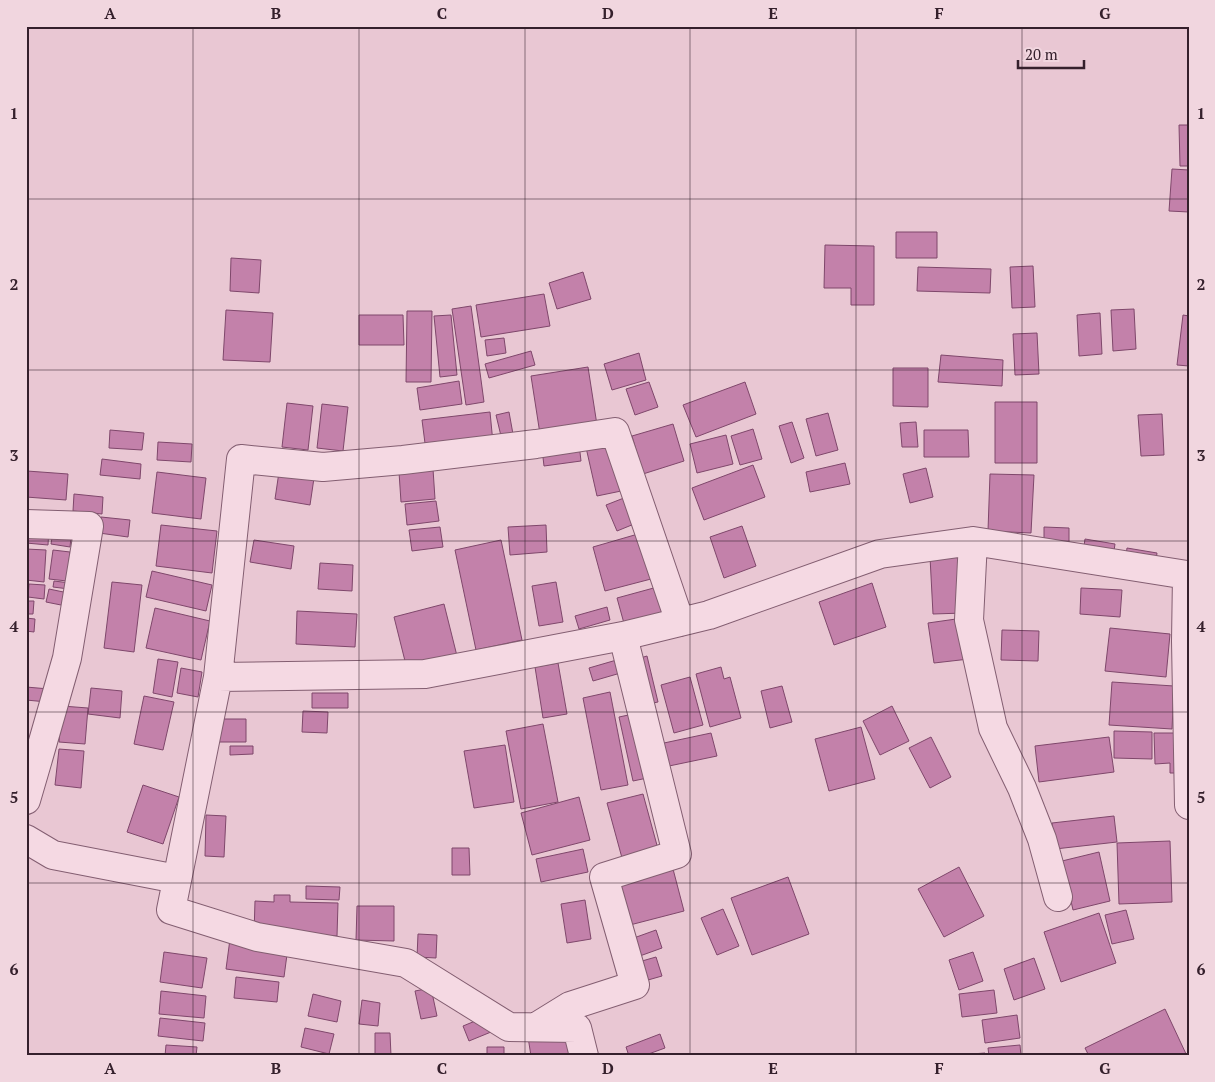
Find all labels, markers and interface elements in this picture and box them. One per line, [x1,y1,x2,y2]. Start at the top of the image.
text: A [104,2,116,24]
text: B [271,2,281,24]
text: C [437,2,447,24]
text: D [602,2,614,24]
text: E [768,2,778,24]
text: F [934,2,944,24]
text: G [1099,2,1111,24]
scale bar [1018,38,1084,70]
text: 20 m [1025,44,1058,64]
text: 1 [9,102,19,124]
text: 1 [1196,102,1206,124]
text: 2 [9,273,19,295]
text: 2 [1196,273,1206,295]
text: 3 [9,444,19,466]
text: 3 [1196,444,1206,466]
text: 4 [9,615,19,637]
text: 4 [1196,615,1206,637]
text: 5 [9,786,19,808]
text: 5 [1196,786,1206,808]
text: 6 [9,958,19,980]
text: 6 [1196,958,1206,980]
text: A [104,1057,116,1079]
text: B [271,1057,281,1079]
text: C [437,1057,447,1079]
text: D [602,1057,614,1079]
text: E [768,1057,778,1079]
text: F [934,1057,944,1079]
text: G [1099,1057,1111,1079]

